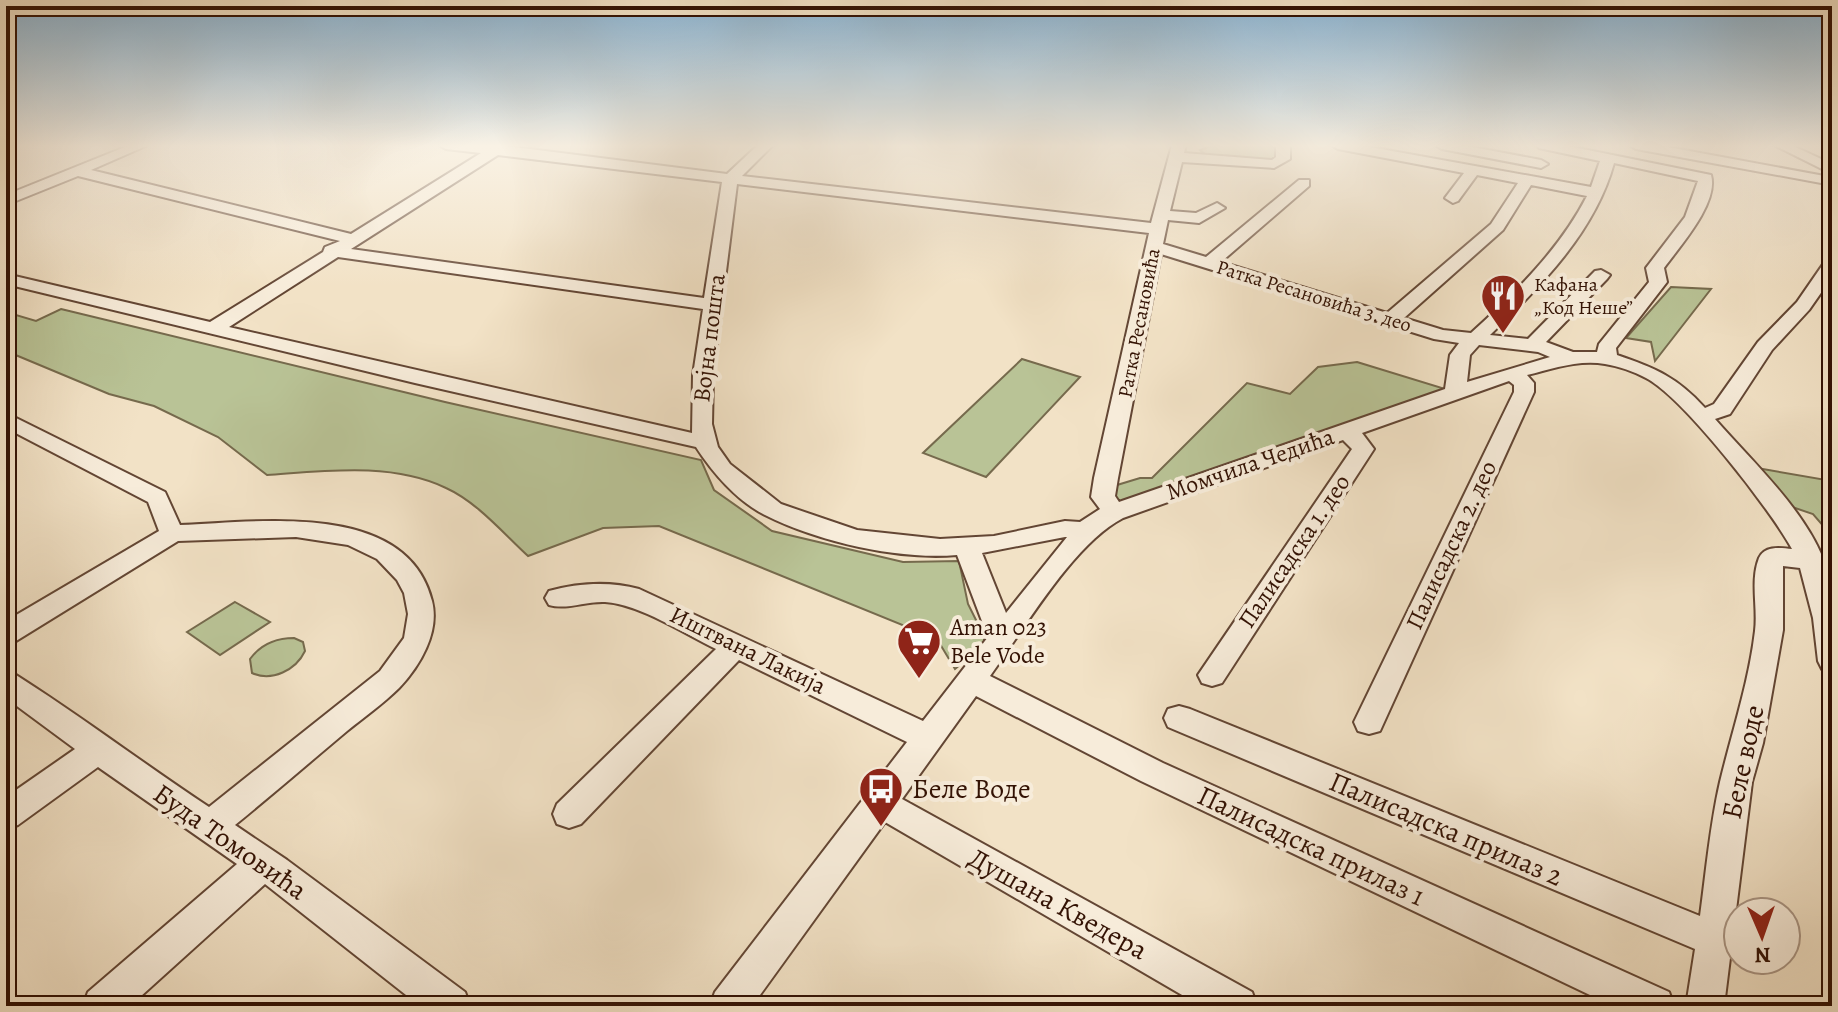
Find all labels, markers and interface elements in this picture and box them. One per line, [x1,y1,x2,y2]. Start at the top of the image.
street label: Ратка Ресановића [1111,245,1167,400]
street label: Ратка Ресановића 3. део [1213,253,1415,339]
place label: Кафана „Код Неше” [1534,271,1633,321]
street label: Војна пошта [685,272,733,404]
restaurant icon: Кафана „Код Неше” [1479,272,1527,335]
street label: Момчила Чедића [1162,420,1338,508]
street label: Палисадска 2. део [1398,455,1504,635]
street label: Палисадска 1. део [1231,468,1357,634]
street label: Иштвана Лакија [665,598,831,702]
place label: Aman 023 Bele Vode [949,611,1047,671]
supermarket icon: Aman 023 Bele Vode [895,617,943,680]
street label: Беле воде [1712,701,1774,823]
street label: Палисадска прилаз 2 [1323,763,1569,895]
bus stop icon: Беле Воде [857,765,905,828]
place label: Беле Воде [912,770,1031,808]
street label: Буда Томовића [145,775,315,909]
street label: Палисадска прилаз 1 [1191,777,1431,915]
street label: Душана Кведера [962,839,1154,969]
north arrow [1722,896,1802,976]
text: N [1754,940,1771,970]

